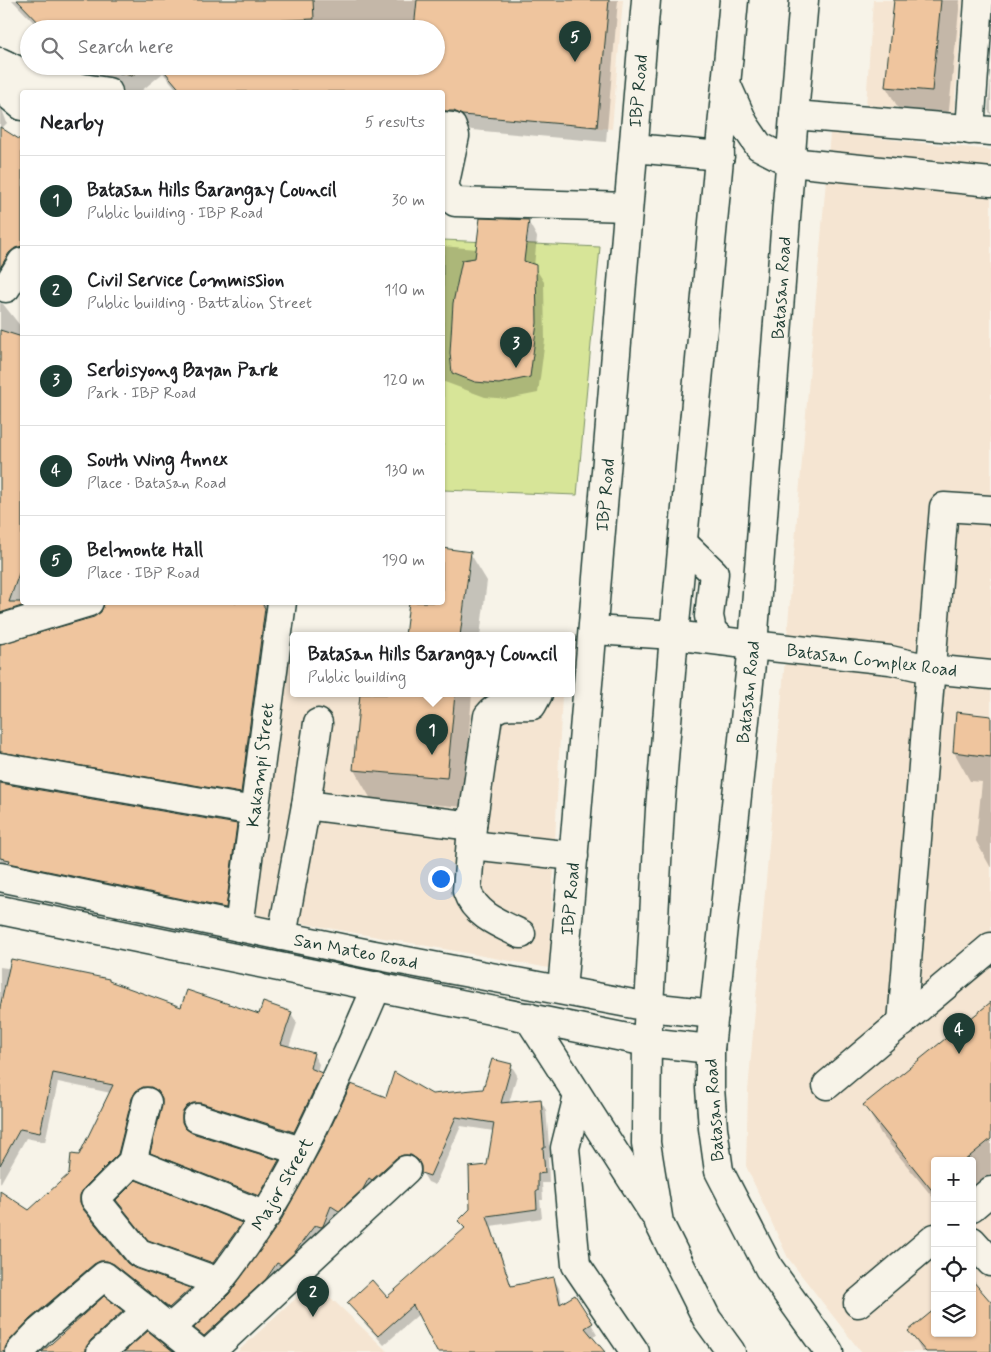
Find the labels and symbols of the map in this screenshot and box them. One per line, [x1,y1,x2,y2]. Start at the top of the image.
pin: 5 [559,21,591,62]
street label: IBP Road [624,54,654,129]
street label: Batasan Road [766,236,798,340]
pin: 3 [500,327,532,368]
street label: IBP Road [591,458,621,533]
street label: Batasan Complex Road [785,639,959,683]
street label: Batasan Road [732,640,766,745]
street label: Kakampi Street [241,701,281,829]
pin: 1 [416,714,448,755]
street label: IBP Road [556,862,586,937]
your location [428,866,454,892]
street label: San Mateo Road [292,928,420,976]
pin: 4 [943,1013,975,1054]
street label: Batasan Road [699,1058,731,1162]
street label: Major Street [246,1133,320,1236]
pin: 2 [297,1276,329,1317]

